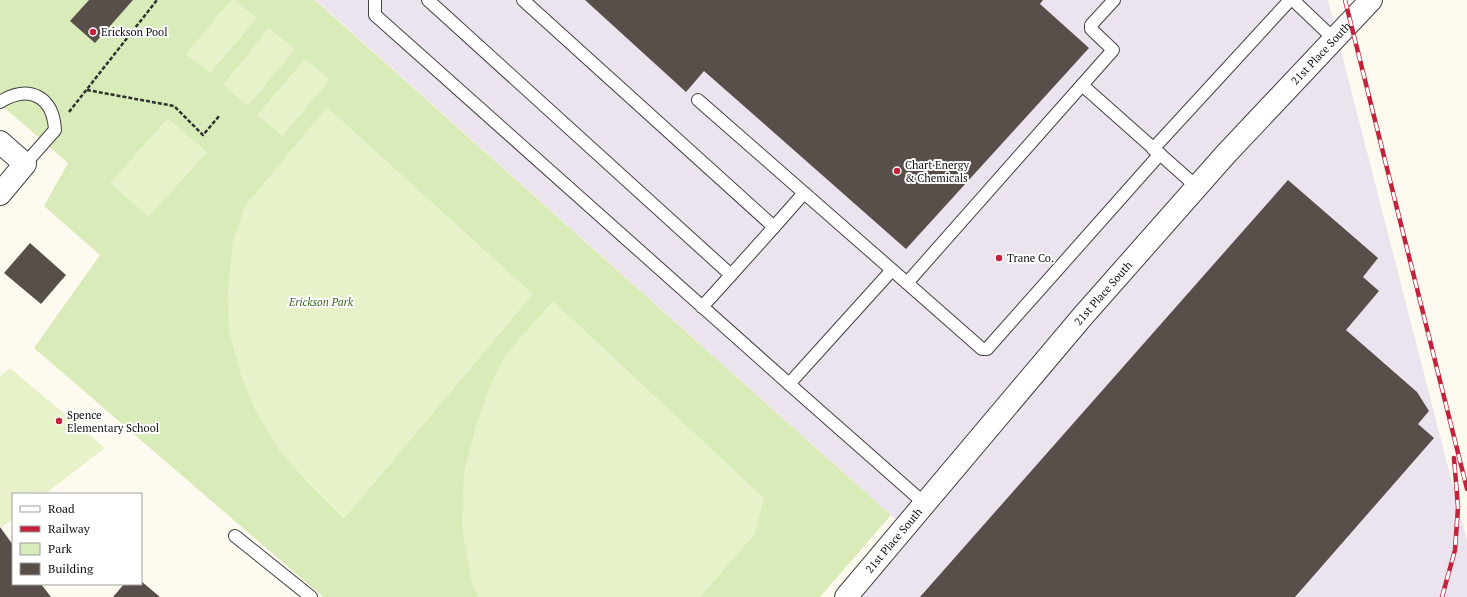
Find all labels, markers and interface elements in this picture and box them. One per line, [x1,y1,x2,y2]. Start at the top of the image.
street label: 21st Place South [1288,19,1354,87]
place label: Erickson Pool [101,25,168,39]
marker: Erickson Pool [88,27,98,37]
place label: Chart Energy & Chemicals [905,158,970,185]
marker: Chart Energy & Chemicals [892,166,902,176]
place label: Trane Co. [1007,251,1054,265]
marker: Trane Co. [994,253,1004,263]
street label: 21st Place South [1071,258,1135,328]
park label: Erickson Park [288,295,354,309]
place label: Spence Elementary School [67,408,159,435]
marker: Spence Elementary School [54,416,64,426]
legend [12,493,142,585]
text: Road [48,501,75,516]
street label: 21st Place South [862,505,925,576]
text: Railway [48,521,91,536]
text: Park [48,541,73,556]
text: Building [48,561,94,576]

